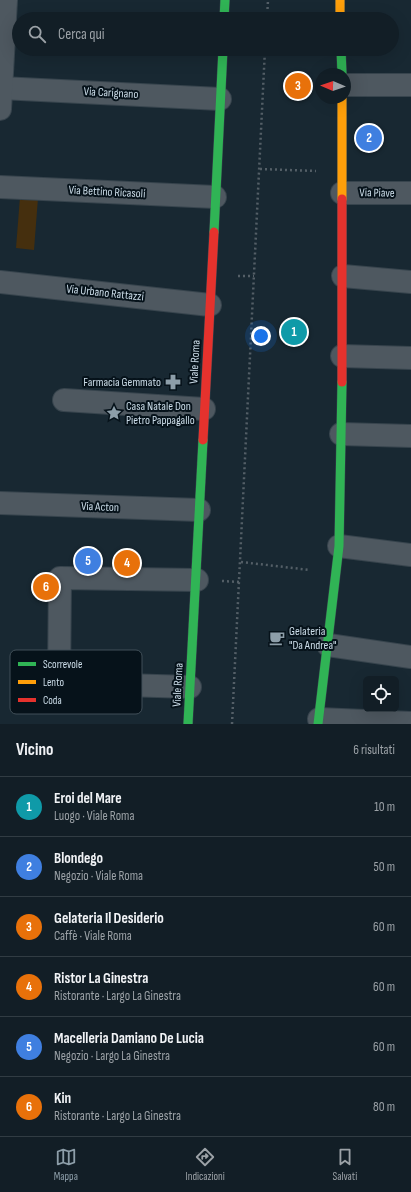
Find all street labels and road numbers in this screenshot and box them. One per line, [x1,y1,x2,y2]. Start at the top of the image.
street label: Via Carignano [83,84,139,102]
street label: Via Bettino Ricasoli [68,182,146,202]
street label: Via Piave [359,185,395,201]
street label: Via Urbano Rattazzi [65,281,145,305]
street label: Viale Roma [186,339,204,384]
street label: Via Acton [81,499,119,515]
street label: Viale Roma [169,662,187,707]

